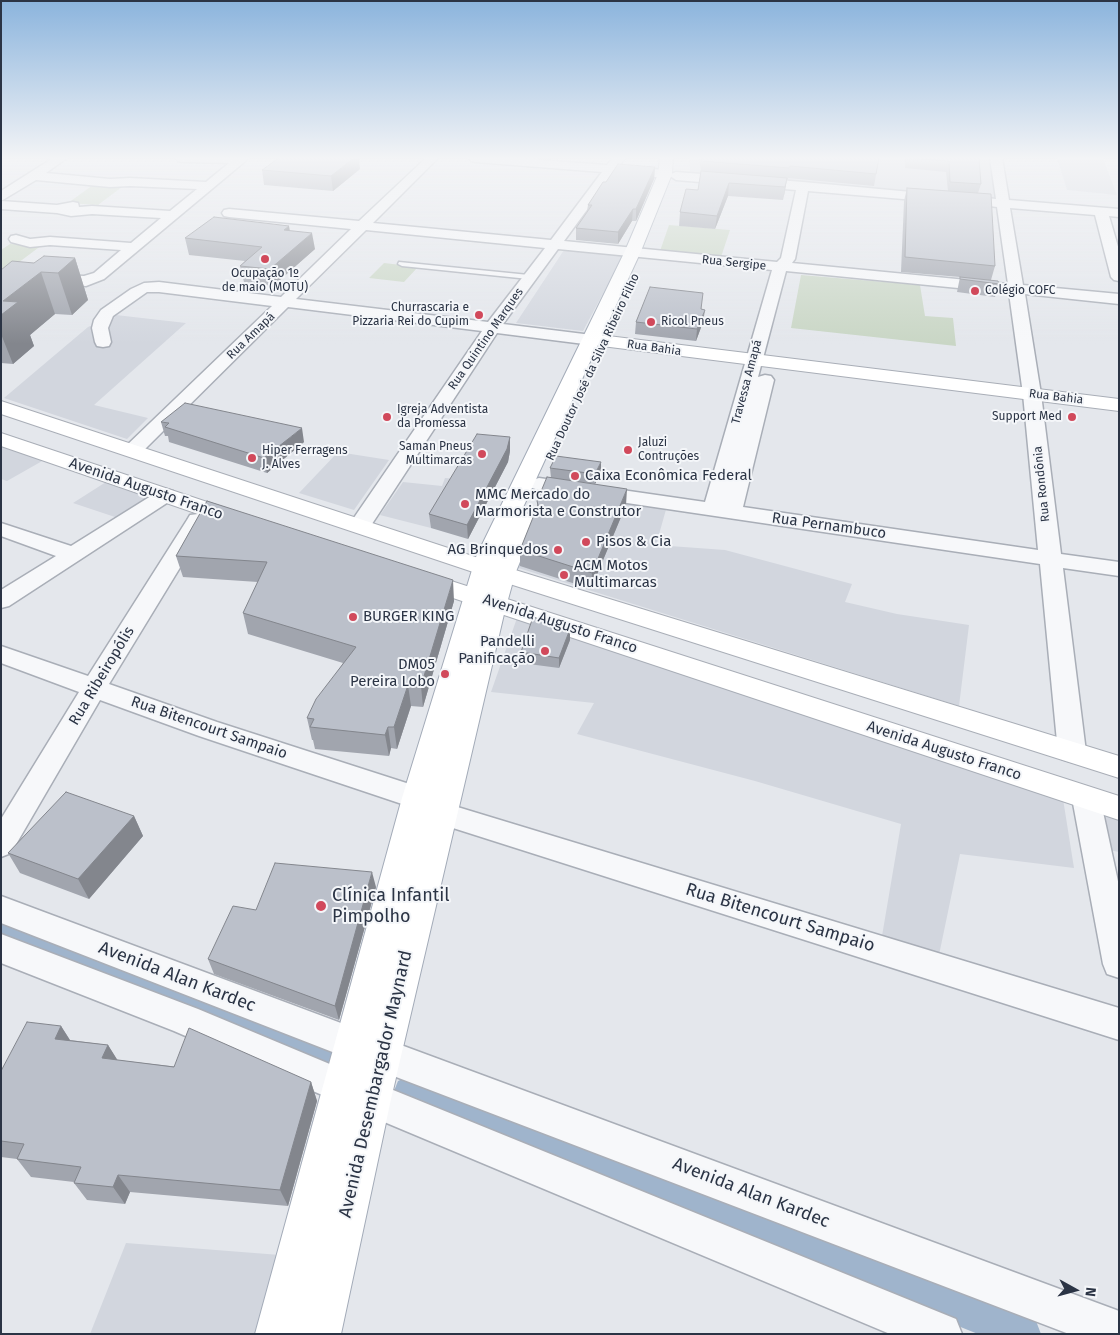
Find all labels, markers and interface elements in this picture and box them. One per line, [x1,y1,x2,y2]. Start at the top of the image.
street label: Rua Sergipe [701,252,767,274]
marker: Ocupação 1º de maio (MOTU) [259,253,271,265]
place label: Ocupação 1º de maio (MOTU) [222,267,308,295]
street label: Rua Doutor José da Silva Ribeiro Filho [543,271,643,463]
place label: Colégio COFC [985,284,1055,298]
street label: Rua Quintino Marques [445,285,527,393]
marker: Colégio COFC [969,285,981,297]
place label: Churrascaria e Pizzaria Rei do Cupim [352,301,469,329]
marker: Churrascaria e Pizzaria Rei do Cupim [473,309,485,321]
street label: Rua Amapá [224,310,278,362]
place label: Ricol Pneus [661,315,724,329]
marker: Ricol Pneus [645,316,657,328]
street label: Rua Bahia [626,337,682,359]
street label: Travessa Amapá [729,338,765,426]
street label: Rua Bahia [1028,387,1084,407]
place label: Igreja Adventista da Promessa [397,403,488,431]
place label: Support Med [992,410,1062,424]
marker: Igreja Adventista da Promessa [381,411,393,423]
marker: Support Med [1066,411,1078,423]
place label: Jaluzi Contruções [638,436,699,464]
place label: Saman Pneus Multimarcas [399,440,472,468]
place label: Hiper Ferragens J. Alves [262,444,348,472]
marker: Jaluzi Contruções [622,444,634,456]
street label: Rua Rondônia [1031,445,1053,523]
marker: Saman Pneus Multimarcas [476,448,488,460]
marker: Hiper Ferragens J. Alves [246,452,258,464]
street label: Avenida Augusto Franco [67,454,225,524]
place label: Caixa Econômica Federal [585,467,752,485]
marker: Caixa Econômica Federal [569,470,581,482]
place label: MMC Mercado do Marmorista e Construtor [475,486,641,521]
marker: MMC Mercado do Marmorista e Construtor [459,498,471,510]
street label: Rua Pernambuco [771,509,887,543]
place label: Pisos & Cia [596,533,671,551]
marker: Pisos & Cia [580,536,592,548]
place label: AG Brinquedos [448,541,548,559]
marker: AG Brinquedos [552,544,564,556]
place label: ACM Motos Multimarcas [574,557,657,592]
marker: ACM Motos Multimarcas [558,569,570,581]
street label: Avenida Augusto Franco [480,590,640,658]
place label: BURGER KING [363,608,454,626]
marker: BURGER KING [347,611,359,623]
street label: Rua Ribeiropólis [65,623,139,729]
place label: Pandelli Panificação [458,633,535,668]
marker: Pandelli Panificação [539,645,551,657]
place label: DM05 Pereira Lobo [350,656,435,691]
marker: DM05 Pereira Lobo [439,668,451,680]
street label: Rua Bitencourt Sampaio [128,693,290,763]
street label: Avenida Augusto Franco [864,717,1024,785]
street label: Rua Bitencourt Sampaio [683,879,877,957]
place label: Clínica Infantil Pimpolho [332,885,450,928]
marker: Clínica Infantil Pimpolho [314,899,328,913]
street label: Avenida Alan Kardec [95,937,259,1017]
street label: Avenida Desembargador Maynard [335,948,417,1220]
street label: Avenida Alan Kardec [669,1153,833,1233]
north arrow [1050,1265,1100,1315]
text: N [1081,1286,1099,1298]

